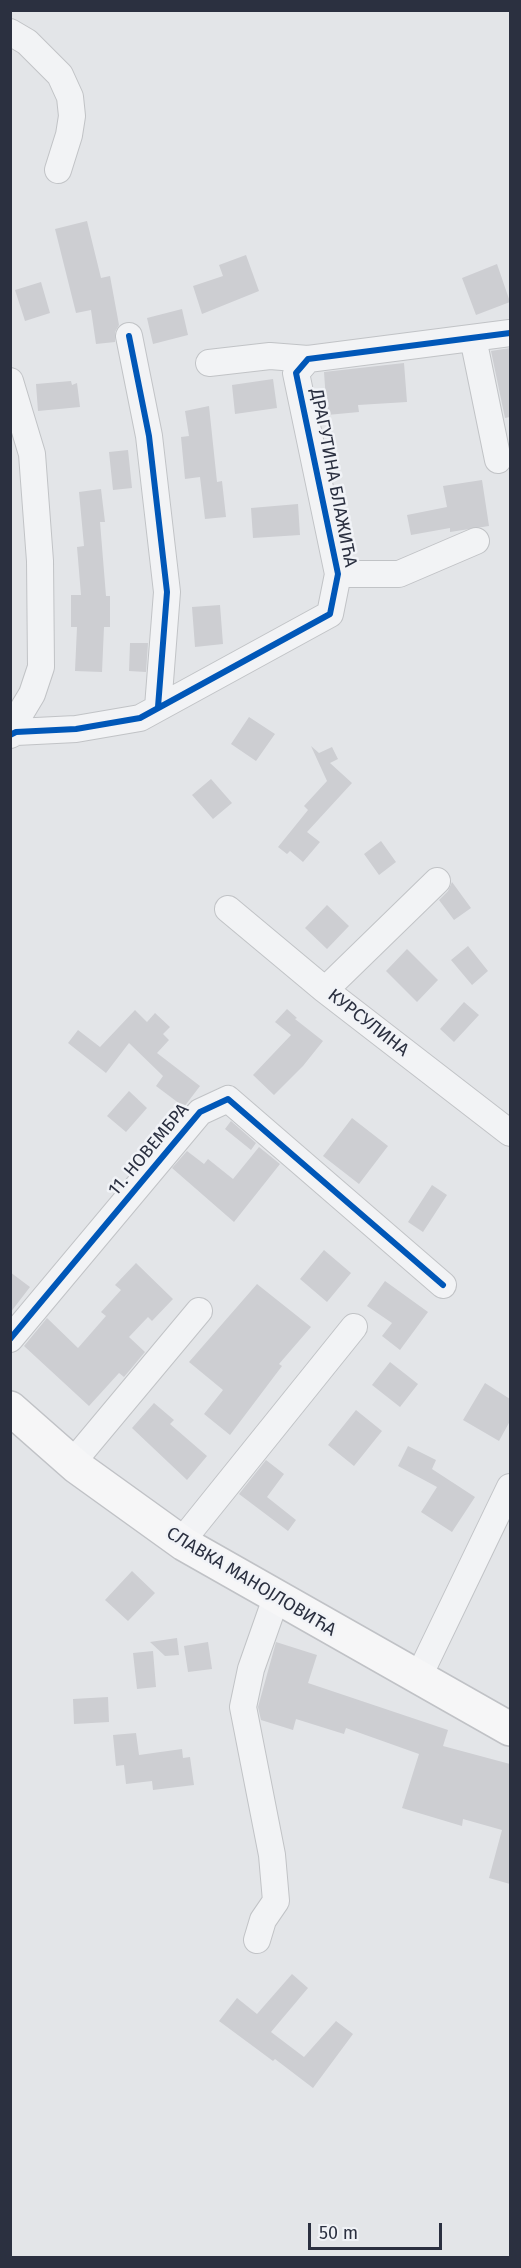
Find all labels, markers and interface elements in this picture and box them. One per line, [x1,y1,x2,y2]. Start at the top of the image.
street label: ДРАГУТИНА БЛАЖИЋА [305,387,361,569]
street label: КУРСУЛИНА [323,985,413,1061]
street label: 11. НОВЕМБРА [104,1099,194,1201]
street label: СЛАВКА МАНОЈЛОВИЋА [162,1523,340,1641]
scale bar [311,2211,444,2249]
text: 50 m [319,2222,358,2244]

